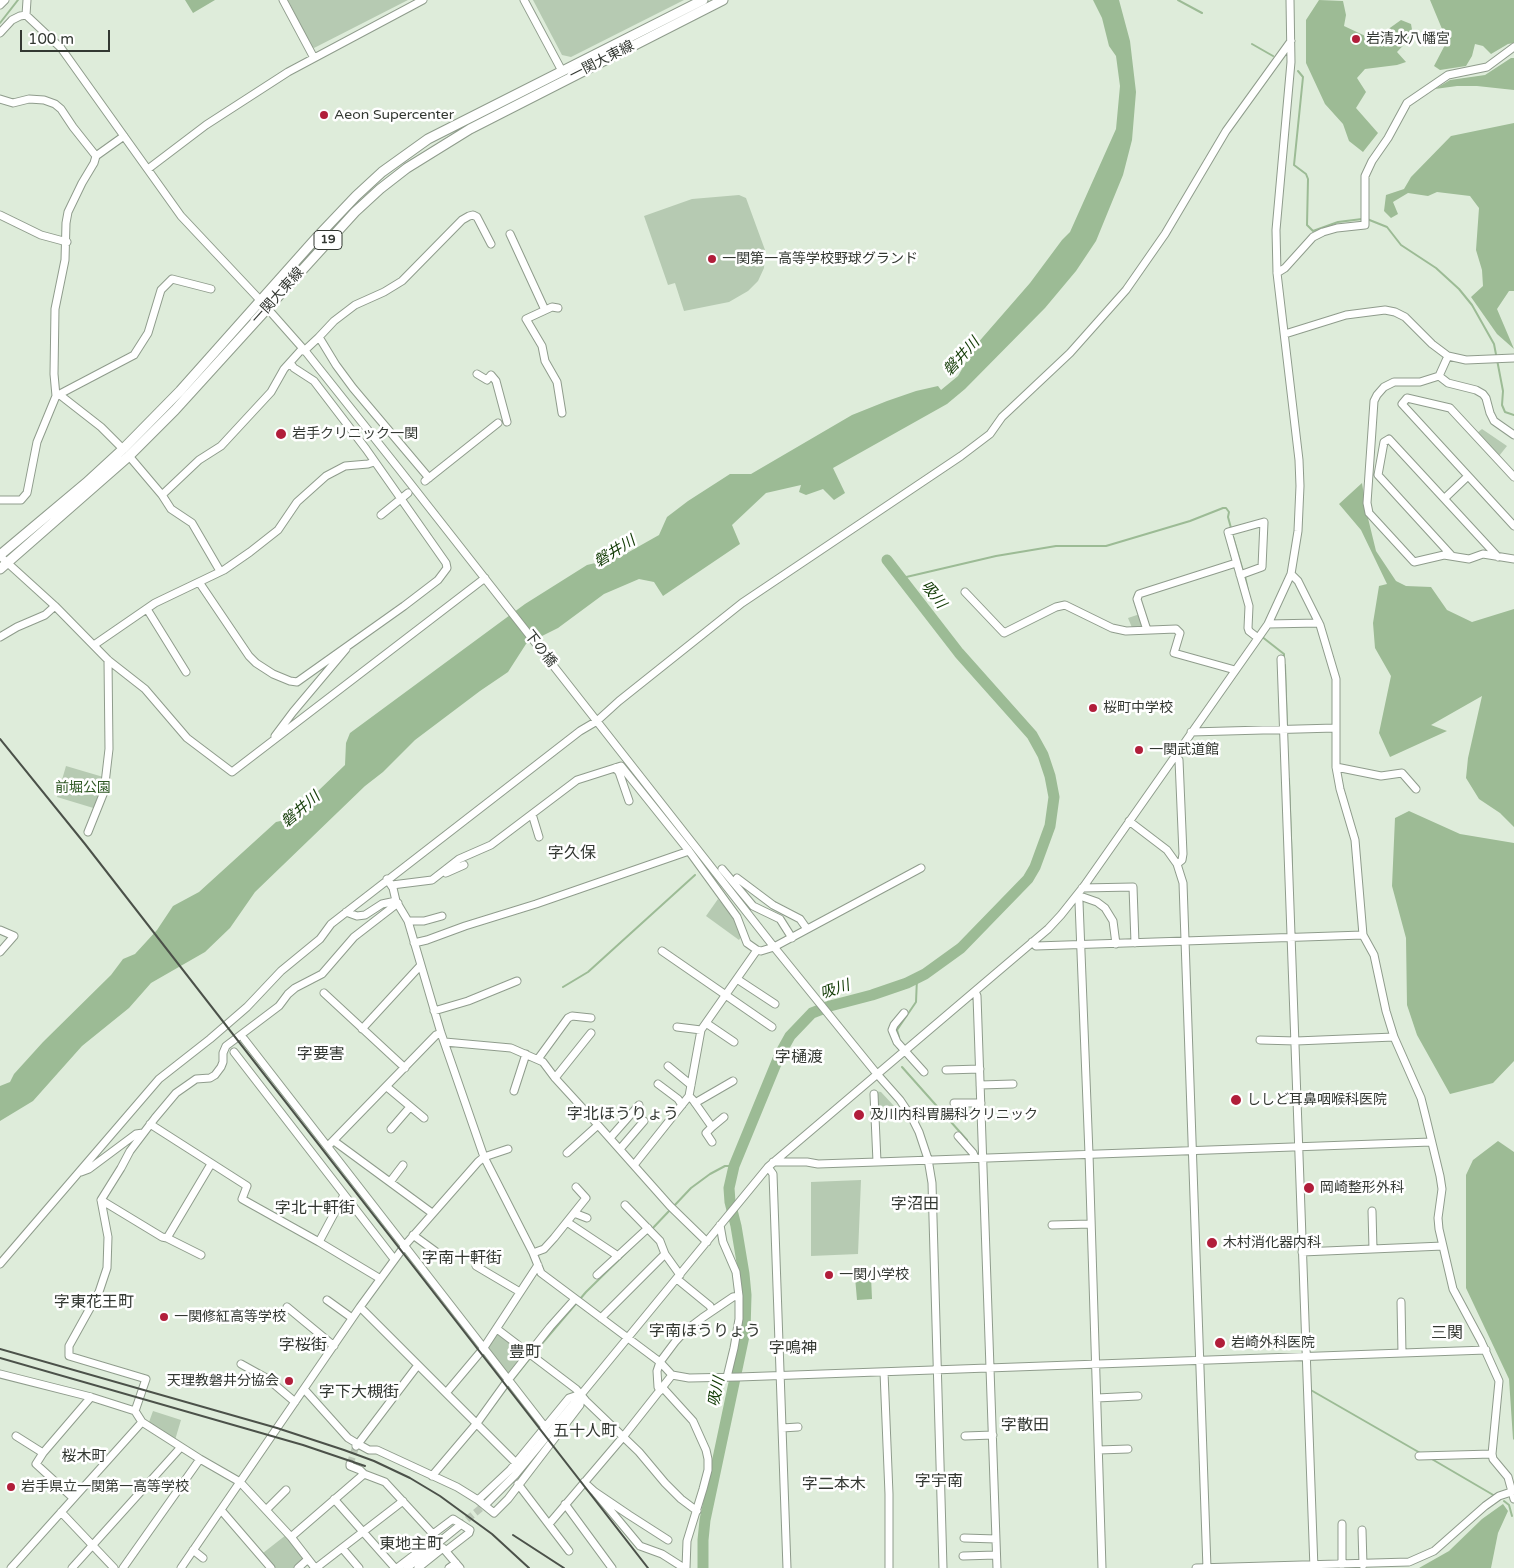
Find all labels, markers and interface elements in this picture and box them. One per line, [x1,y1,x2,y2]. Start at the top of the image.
scale bar [22,20,112,52]
text: 100 m [28,30,74,48]
place label: 岩清水八幡宮 [1366,31,1450,47]
marker: 岩清水八幡宮 [1350,33,1362,45]
street label: 一関大東線 [567,38,637,84]
place label: Aeon Supercenter [334,107,454,123]
marker: Aeon Supercenter [318,109,330,121]
road number: 19 [314,230,342,250]
place label: 一関第一高等学校野球グランド [722,251,918,267]
marker: 一関第一高等学校野球グランド [706,253,718,265]
street label: 一関大東線 [248,264,308,328]
water label: 磐井川 [940,334,984,380]
place label: 岩手クリニック一関 [292,426,418,442]
marker: 岩手クリニック一関 [274,427,288,441]
water label: 磐井川 [591,532,639,572]
water label: 吸川 [917,578,949,612]
street label: 下の橋 [520,627,560,671]
place label: 桜町中学校 [1103,700,1173,716]
marker: 桜町中学校 [1087,702,1099,714]
place label: 一関武道館 [1149,742,1219,758]
marker: 一関武道館 [1133,744,1145,756]
park label: 前堀公園 [55,780,111,796]
water label: 磐井川 [278,788,324,832]
district label: 字久保 [548,844,596,864]
water label: 吸川 [818,977,852,1003]
district label: 字要害 [297,1045,345,1065]
district label: 字樋渡 [775,1048,823,1068]
place label: ししど耳鼻咽喉科医院 [1247,1092,1387,1108]
marker: ししど耳鼻咽喉科医院 [1229,1093,1243,1107]
district label: 字北ほうりょう [567,1105,679,1125]
place label: 及川内科胃腸科クリニック [870,1107,1038,1123]
marker: 及川内科胃腸科クリニック [852,1108,866,1122]
place label: 岡崎整形外科 [1320,1180,1404,1196]
marker: 岡崎整形外科 [1302,1181,1316,1195]
district label: 字沼田 [891,1195,939,1215]
district label: 字北十軒街 [275,1199,355,1219]
place label: 木村消化器内科 [1223,1235,1321,1251]
marker: 木村消化器内科 [1205,1236,1219,1250]
district label: 字南十軒街 [422,1249,502,1269]
place label: 一関小学校 [839,1267,909,1283]
marker: 一関小学校 [823,1269,835,1281]
district label: 字東花王町 [54,1293,134,1313]
place label: 一関修紅高等学校 [174,1309,286,1325]
marker: 一関修紅高等学校 [158,1311,170,1323]
district label: 字南ほうりょう [649,1322,761,1342]
district label: 三関 [1431,1324,1463,1344]
place label: 岩崎外科医院 [1231,1335,1315,1351]
district label: 字桜街 [279,1336,327,1356]
marker: 岩崎外科医院 [1213,1336,1227,1350]
district label: 字鳴神 [769,1339,817,1359]
district label: 豊町 [509,1343,541,1363]
place label: 天理教磐井分協会 [167,1373,279,1389]
marker: 天理教磐井分協会 [283,1375,295,1387]
water label: 吸川 [705,1375,729,1409]
district label: 字下大槻街 [319,1383,399,1403]
district label: 字散田 [1001,1416,1049,1436]
district label: 五十人町 [553,1422,617,1442]
district label: 桜木町 [62,1448,106,1466]
district label: 字宇南 [915,1472,963,1492]
district label: 字二本木 [802,1475,866,1495]
place label: 岩手県立一関第一高等学校 [21,1479,189,1495]
marker: 岩手県立一関第一高等学校 [5,1481,17,1493]
district label: 東地主町 [379,1535,443,1555]

